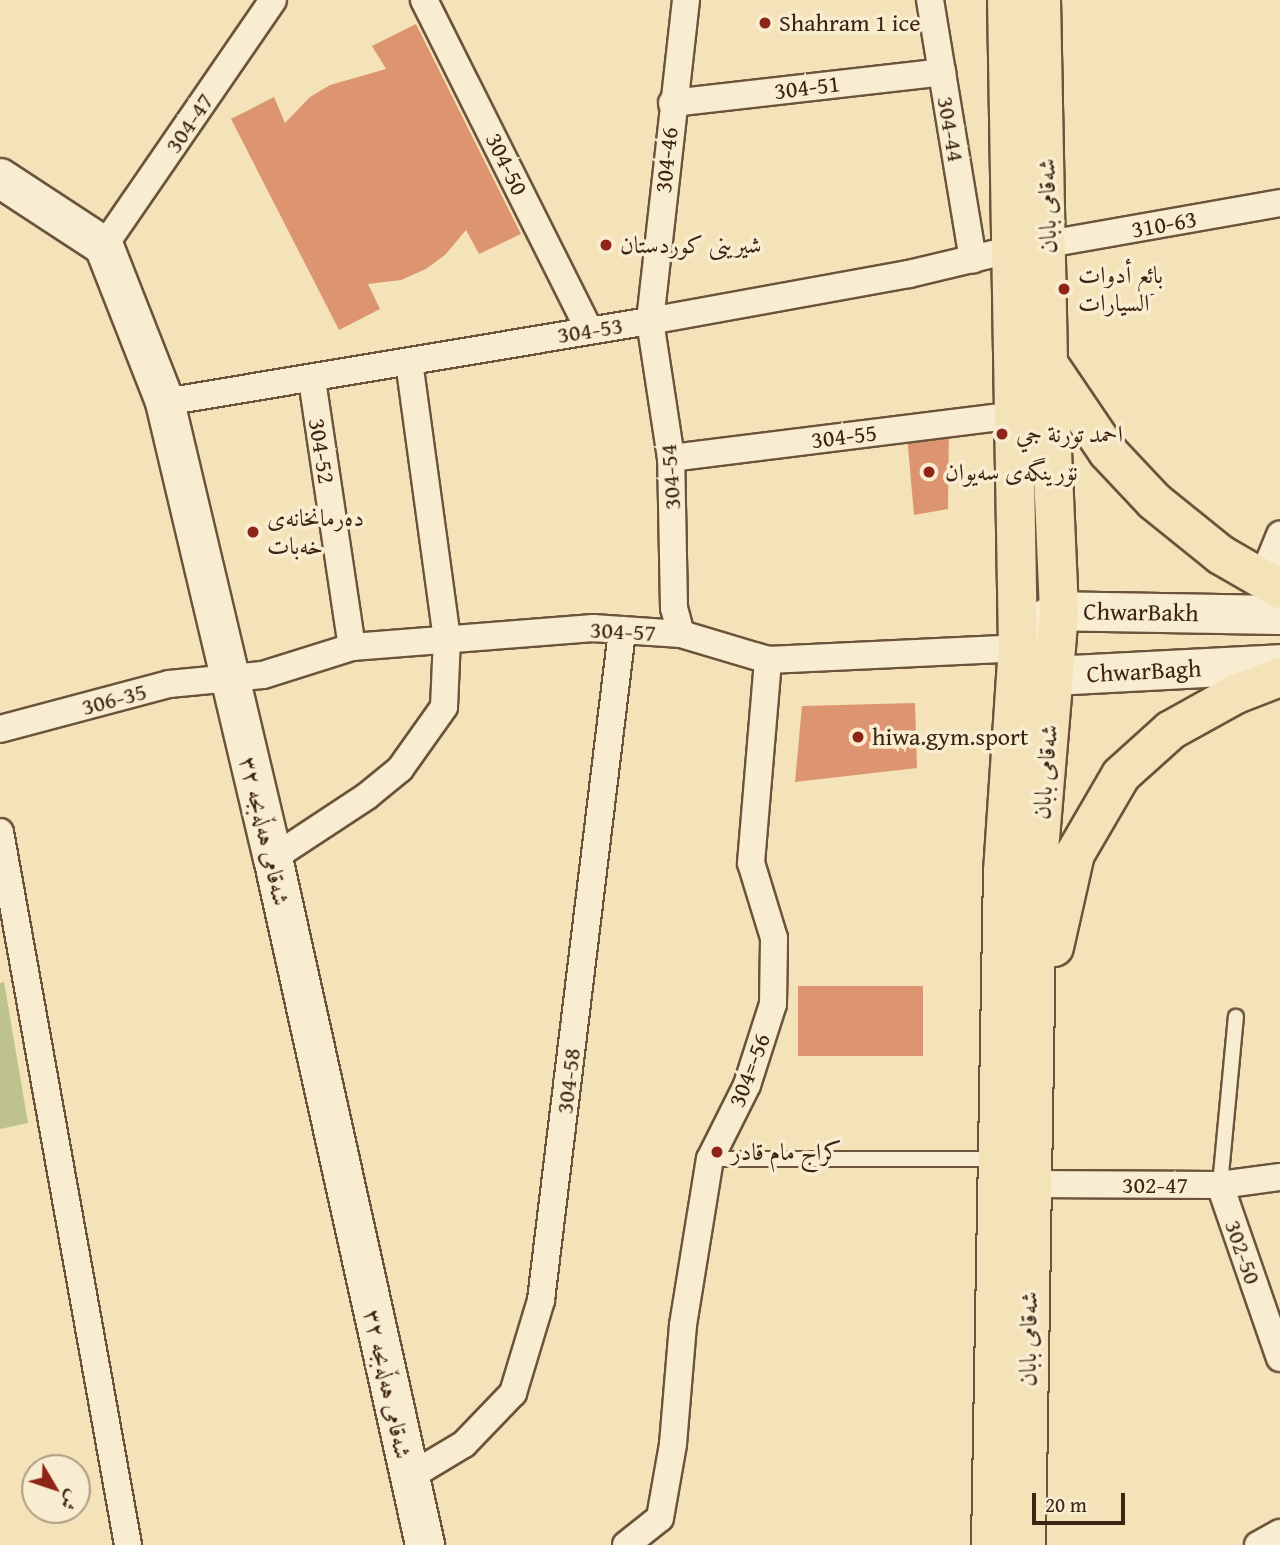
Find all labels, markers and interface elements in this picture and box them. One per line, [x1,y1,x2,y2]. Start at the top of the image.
place label: Shahram 1 ice [779,9,920,37]
marker: Shahram 1 ice [757,15,773,31]
street label: 304-51 [772,69,842,105]
street label: 304-47 [159,88,219,158]
street label: 304-44 [931,94,971,164]
street label: 304-46 [648,126,684,194]
street label: 304-50 [480,128,534,200]
street label: شەقامی بابان [1032,158,1062,254]
street label: 310-63 [1129,204,1199,244]
place label: شیرینی کوردستان [620,231,762,259]
marker: شیرینی کوردستان [598,237,614,253]
place label: بائع أدوات السيارات [1078,261,1163,317]
marker: بائع أدوات السيارات [1056,281,1072,297]
street label: 304-53 [555,311,625,349]
street label: 304-52 [303,416,341,486]
street label: 304-55 [809,418,879,454]
place label: احمد تورنة جي [1016,420,1123,448]
marker: احمد تورنة جي [994,426,1010,442]
street label: 304-54 [653,443,687,511]
place label: نۆرینگەی سەیوان [945,458,1078,486]
marker: نۆرینگەی سەیوان [919,462,939,482]
place label: دەرمانخانەی خەبات [267,504,364,560]
marker: دەرمانخانەی خەبات [245,524,261,540]
street label: ChwarBakh [1083,597,1199,627]
street label: 304-57 [589,615,657,647]
street label: ChwarBagh [1086,654,1202,688]
street label: 306-35 [78,677,150,721]
place label: hiwa.gym.sport [872,723,1028,751]
street label: شەقامی بابان [1027,723,1063,821]
marker: hiwa.gym.sport [850,729,866,745]
street label: شەقامی هەڵەبجە ٣٢ [234,754,296,908]
street label: 304=-56 [722,1029,776,1111]
street label: 304-58 [550,1046,586,1116]
place label: کراج مام قادر [731,1138,842,1166]
marker: کراج مام قادر [709,1144,725,1160]
street label: 302-47 [1122,1171,1188,1199]
street label: 302-50 [1219,1216,1267,1288]
street label: شەقامی بابان [1013,1291,1043,1387]
street label: شەقامی هەڵەبجە ٣٢ [358,1307,418,1461]
north arrow [21,1454,91,1524]
scale bar [1035,1478,1128,1522]
text: ش [54,1485,88,1517]
text: 20 m [1045,1489,1087,1520]

